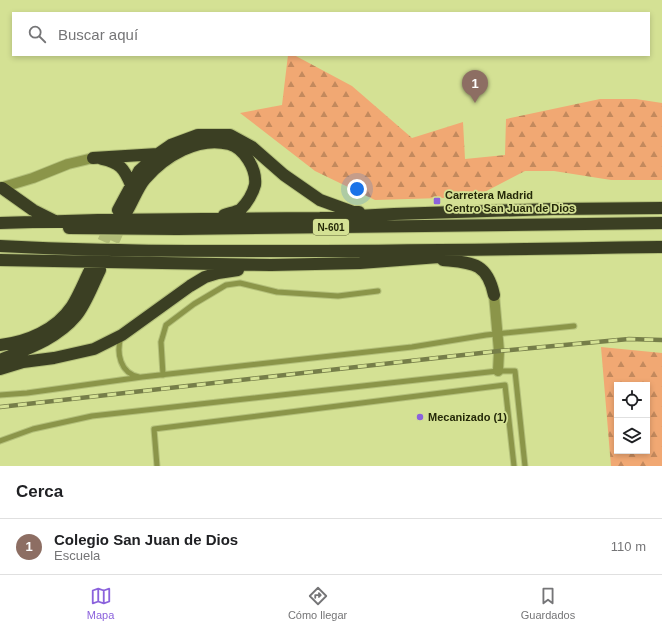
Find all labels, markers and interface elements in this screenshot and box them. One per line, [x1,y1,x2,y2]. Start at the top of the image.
search box [12,12,650,56]
icon: search [26,23,48,45]
text: Buscar aquí [58,26,138,43]
pin: 1 [462,70,488,103]
your location [347,179,367,199]
place label: Carretera Madrid Centro San Juan de Dios [445,189,575,214]
marker: Carretera Madrid Centro San Juan de Dios [432,196,442,206]
road number: N-601 [313,219,349,235]
map controls [614,382,650,454]
button: locate [614,382,650,418]
place label: Mecanizado (1) [428,411,507,423]
marker: Mecanizado (1) [415,412,425,422]
button: layers [614,418,650,454]
text: Cerca [16,482,63,501]
text: Colegio San Juan de Dios [54,531,238,548]
text: 1 [25,539,33,554]
text: 110 m [611,539,646,554]
text: Escuela [54,548,100,563]
tab: Mapa [87,585,114,621]
tab: Cómo llegar [288,585,347,621]
tab: Guardados [521,585,575,621]

